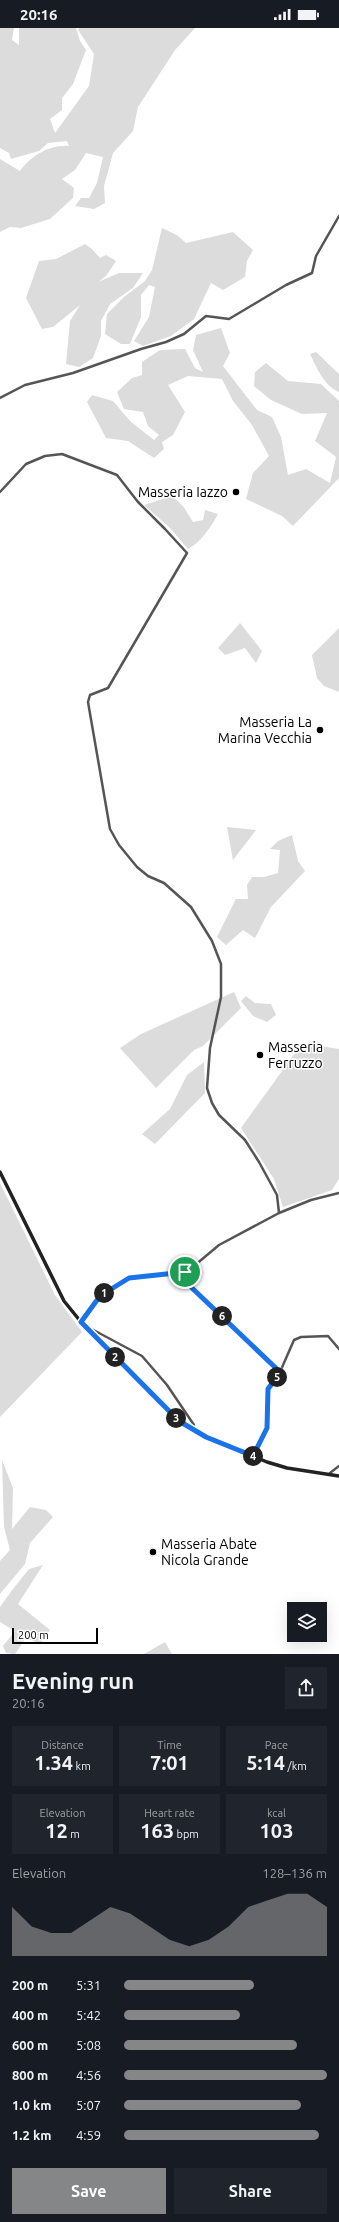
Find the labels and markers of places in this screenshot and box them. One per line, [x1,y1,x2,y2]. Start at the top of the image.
place label: Masseria Iazzo [138,484,228,500]
marker: Masseria Iazzo [231,487,241,497]
place label: Masseria La Marina Vecchia [218,714,312,746]
marker: Masseria La Marina Vecchia [315,725,325,735]
place label: Masseria Ferruzzo [268,1039,323,1071]
marker: Masseria Ferruzzo [255,1050,265,1060]
pin [168,1255,202,1289]
pin: 1 [94,1283,114,1303]
pin: 6 [212,1306,232,1326]
pin: 2 [105,1347,125,1367]
pin: 5 [267,1367,287,1387]
pin: 3 [166,1408,186,1428]
pin: 4 [243,1446,263,1466]
place label: Masseria Abate Nicola Grande [161,1536,257,1568]
marker: Masseria Abate Nicola Grande [148,1547,158,1557]

